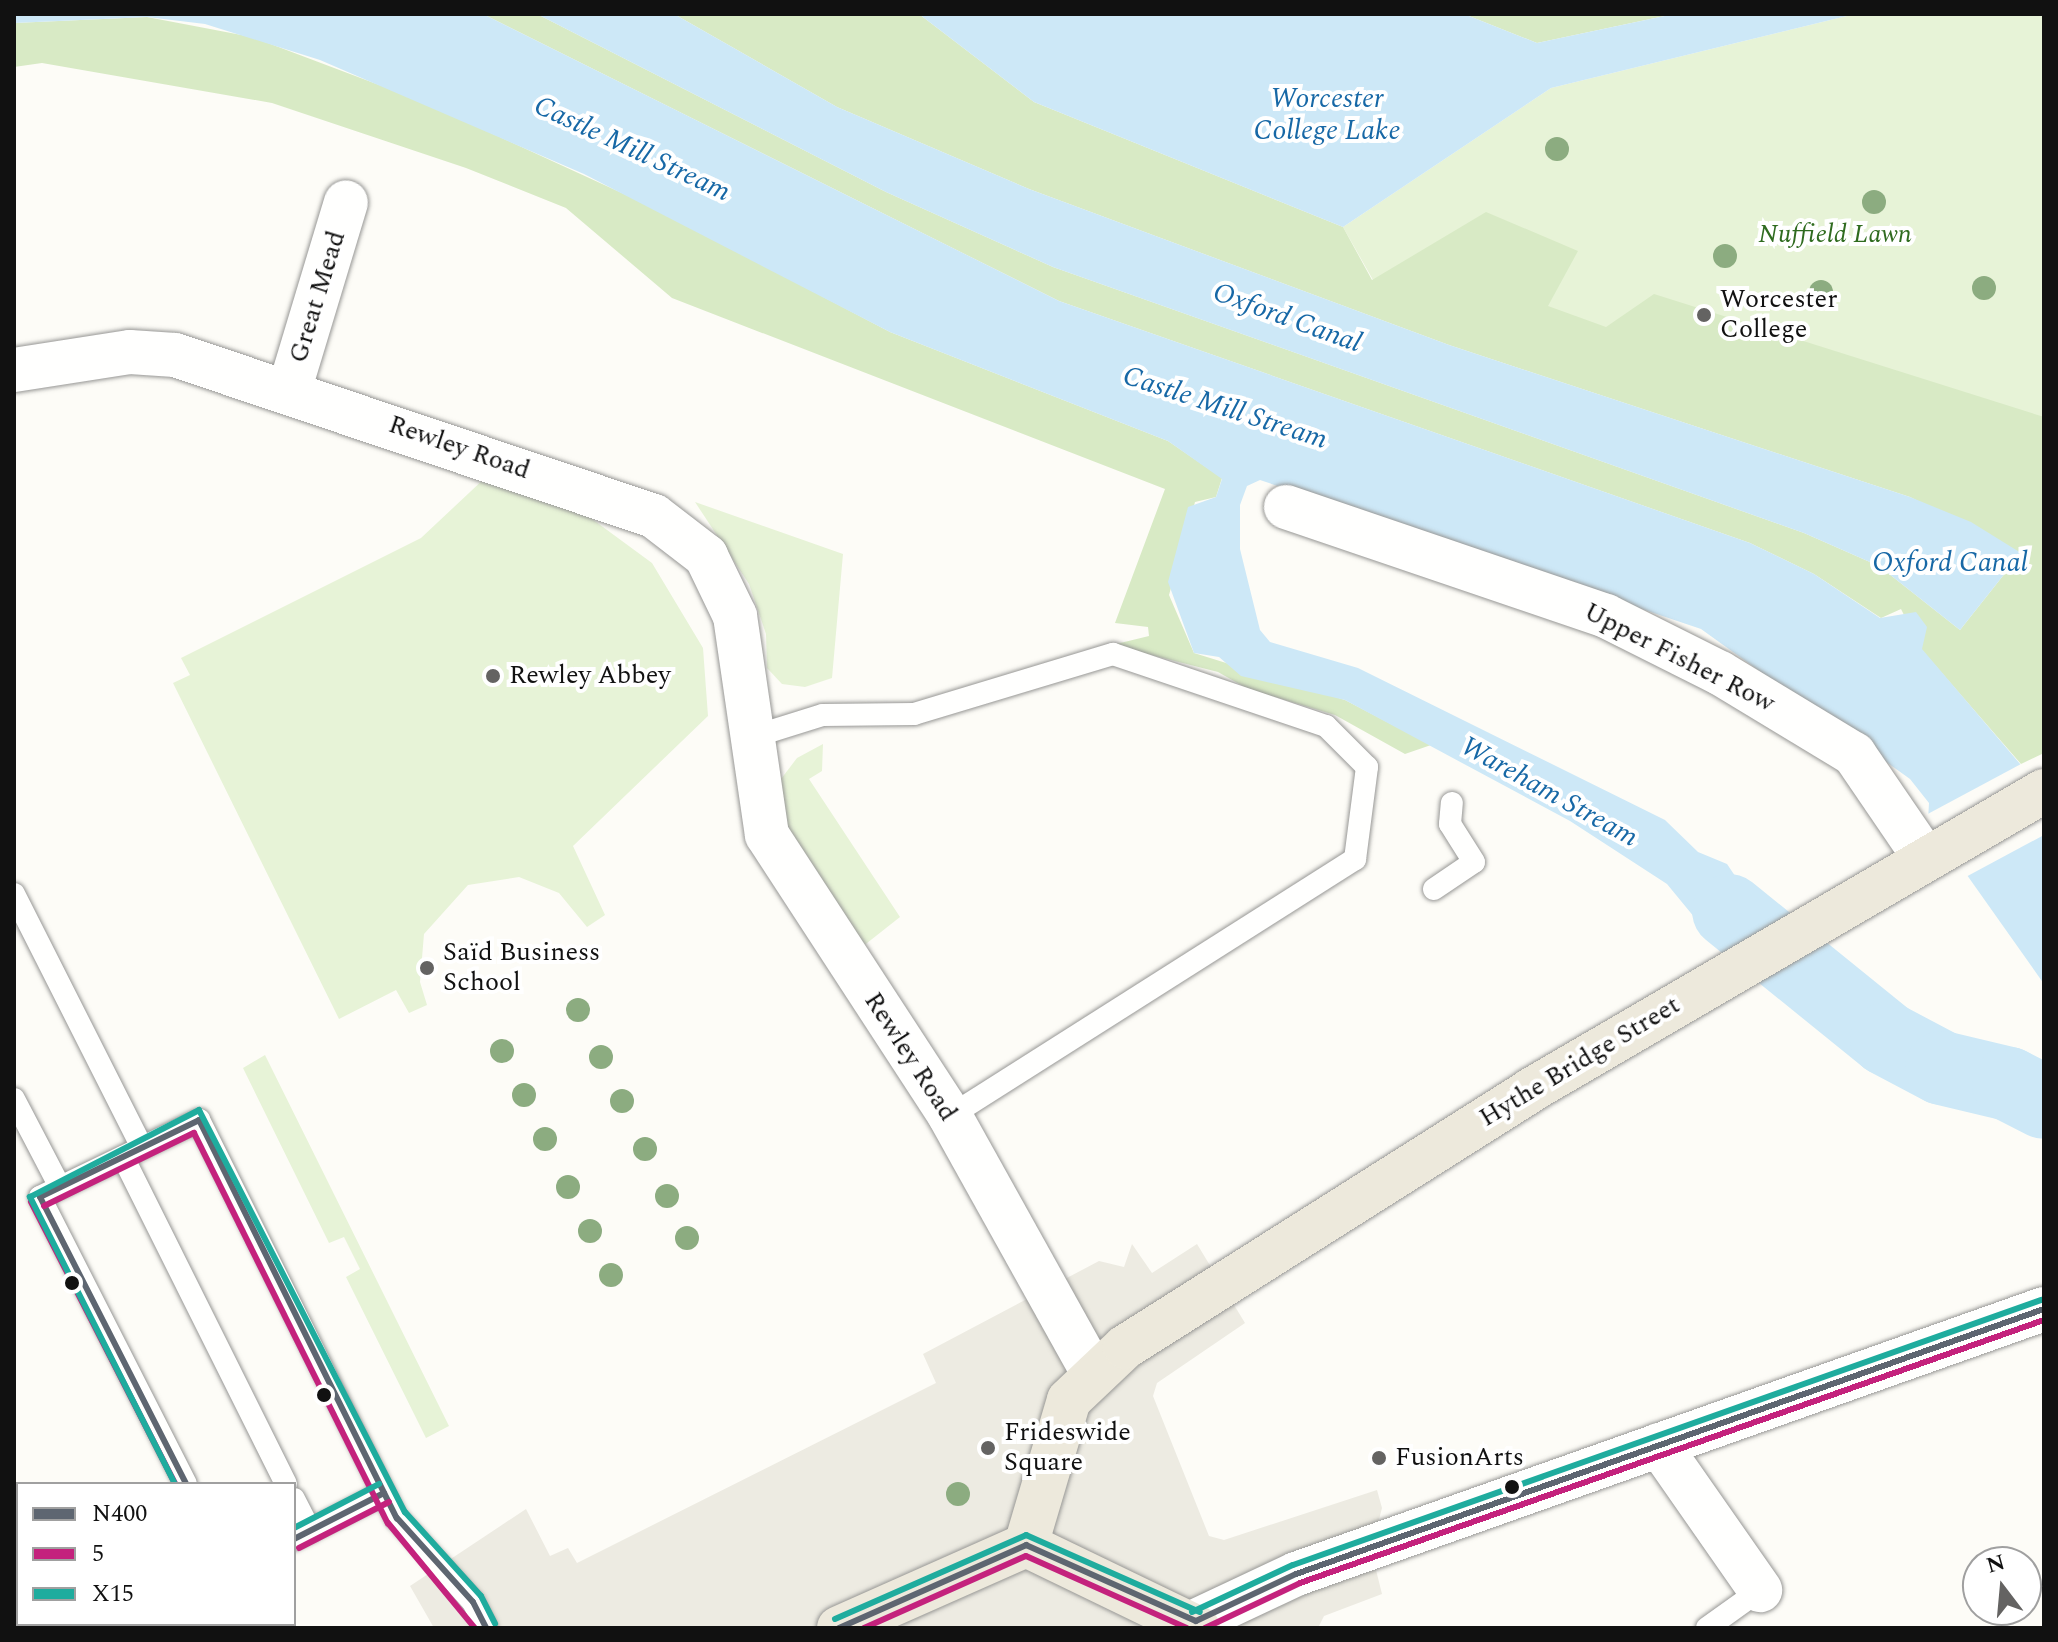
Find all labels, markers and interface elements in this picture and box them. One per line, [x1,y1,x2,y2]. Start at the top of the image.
water label: Worcester College Lake [1253,82,1401,148]
water label: Castle Mill Stream [528,89,736,209]
park label: Nuffield Lawn [1758,219,1912,251]
street label: Great Mead [283,227,353,367]
water label: Oxford Canal [1208,276,1366,360]
place label: Worcester College [1720,284,1837,346]
marker: Worcester College [1695,306,1713,324]
water label: Castle Mill Stream [1119,359,1331,457]
street label: Rewley Road [384,409,534,487]
water label: Oxford Canal [1872,546,2028,580]
street label: Upper Fisher Row [1578,596,1780,720]
place label: Rewley Abbey [509,660,671,692]
marker: Rewley Abbey [484,667,502,685]
water label: Wareham Stream [1454,729,1644,855]
place label: Saïd Business School [443,937,600,998]
marker: Saïd Business School [418,959,436,977]
street label: Rewley Road [857,987,963,1127]
street label: Hythe Bridge Street [1474,990,1686,1134]
unlabelled marker [64,1275,80,1291]
unlabelled marker [316,1387,332,1403]
place label: Frideswide Square [1004,1417,1131,1478]
marker: Frideswide Square [979,1439,997,1457]
place label: FusionArts [1395,1442,1524,1474]
marker: FusionArts [1370,1449,1388,1467]
unlabelled marker [1504,1479,1520,1495]
legend [16,1482,296,1626]
text: N400 [92,1496,147,1532]
text: 5 [92,1536,104,1572]
north arrow [1962,1546,2042,1626]
text: N [1983,1546,2009,1583]
text: X15 [92,1576,134,1612]

